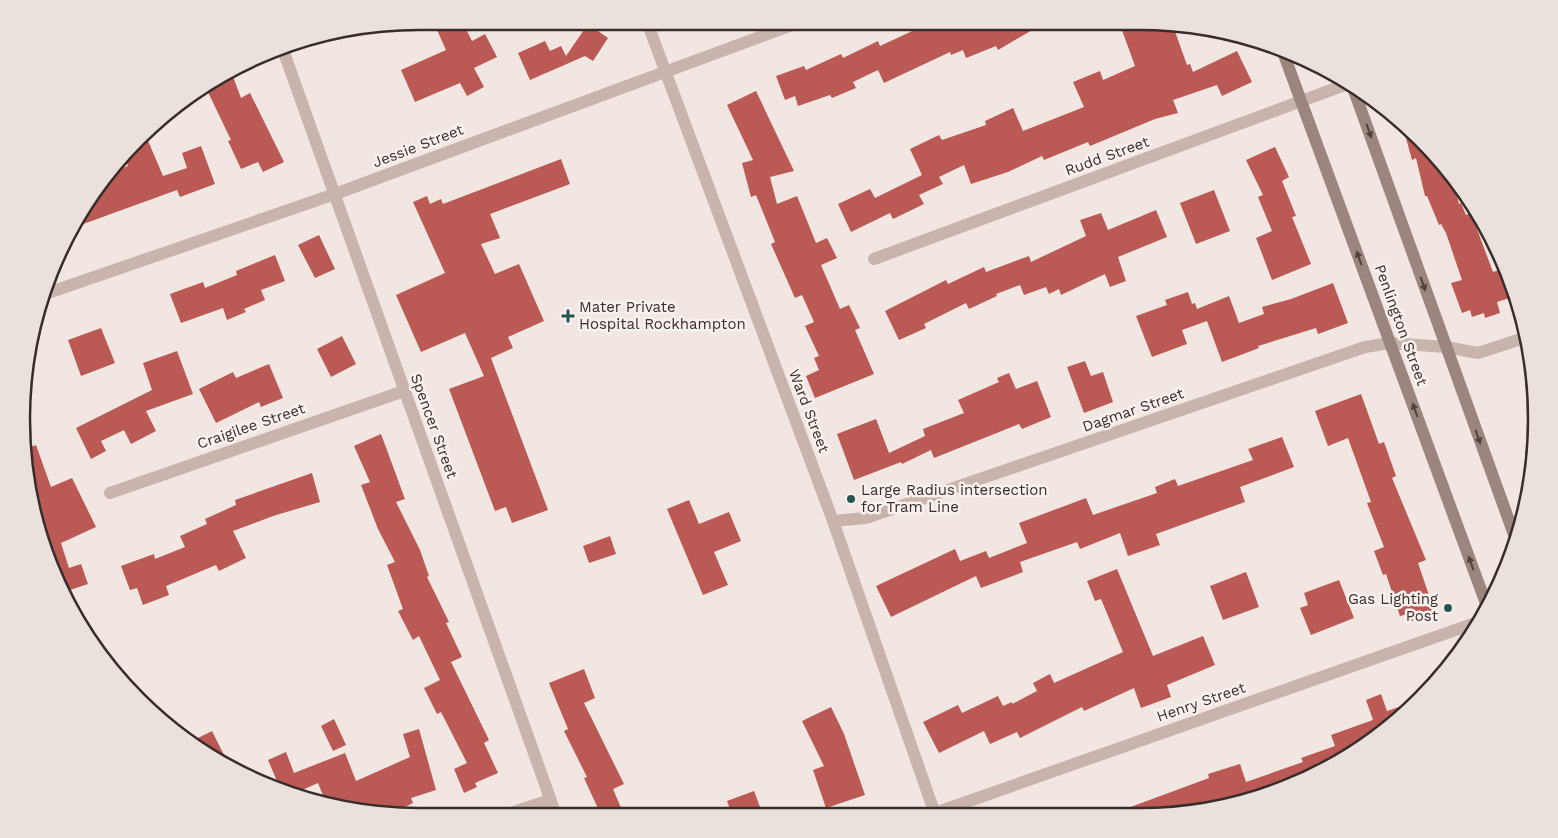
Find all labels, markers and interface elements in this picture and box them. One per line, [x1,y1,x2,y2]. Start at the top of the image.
street label: Jessie Street [370,120,467,172]
one-way arrow [1365,124,1373,139]
street label: Rudd Street [1063,132,1152,180]
one-way arrow [1355,250,1363,265]
street label: Penlington Street [1371,262,1432,389]
one-way arrow [1419,277,1427,292]
place label: Mater Private Hospital Rockhampton [579,298,746,333]
marker: Mater Private Hospital Rockhampton [561,309,575,323]
street label: Ward Street [785,367,833,456]
street label: Spencer Street [407,371,462,481]
street label: Dagmar Street [1080,384,1187,436]
street label: Craigilee Street [195,399,308,453]
one-way arrow [1411,402,1419,417]
one-way arrow [1474,430,1482,445]
place label: Large Radius intersection for Tram Line [861,481,1048,516]
marker: Large Radius intersection for Tram Line [845,493,857,505]
one-way arrow [1467,555,1475,570]
place label: Gas Lighting Post [1348,590,1439,625]
marker: Gas Lighting Post [1442,602,1454,614]
street label: Henry Street [1154,678,1248,726]

